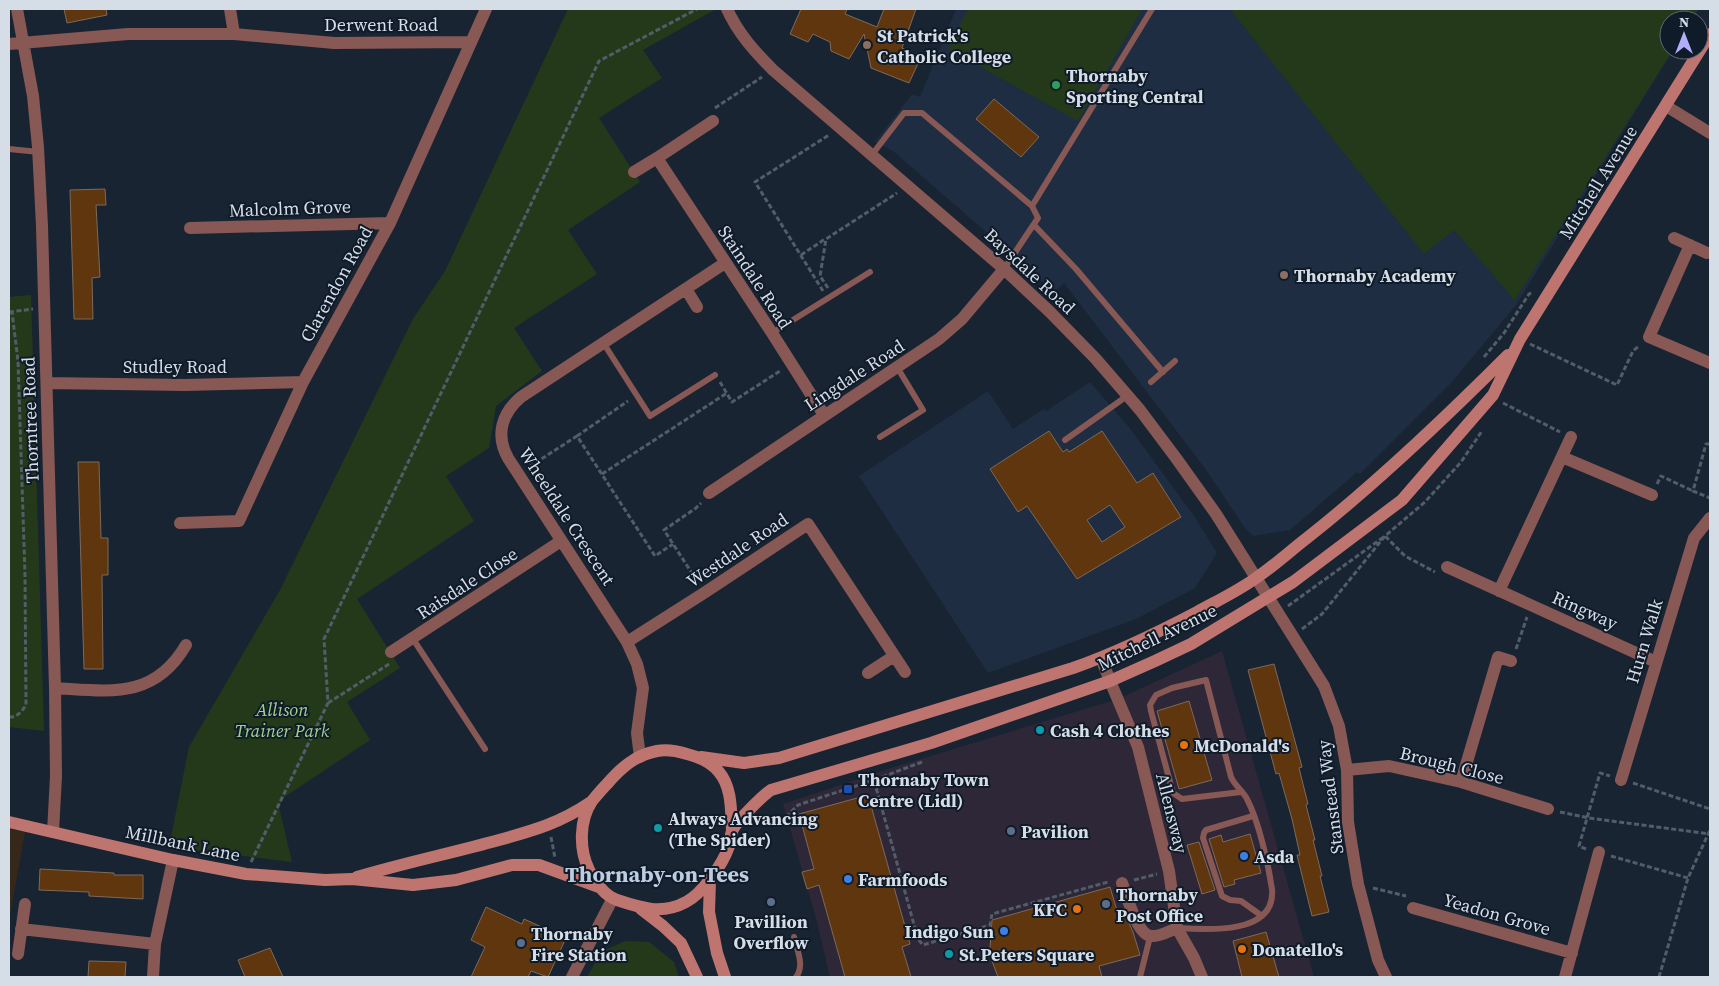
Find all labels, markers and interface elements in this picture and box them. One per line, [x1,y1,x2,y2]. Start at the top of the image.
north arrow [1659,10,1709,60]
street label: Derwent Road [324,12,438,37]
text: N [1679,12,1689,32]
place label: St Patrick's Catholic College [877,23,1011,69]
marker: St Patrick's Catholic College [861,39,873,51]
place label: Thornaby Sporting Central [1066,63,1204,109]
marker: Thornaby Sporting Central [1050,79,1062,91]
street label: Mitchell Avenue [1553,120,1643,244]
street label: Malcolm Grove [229,193,351,223]
street label: Staindale Road [712,220,798,334]
street label: Clarendon Road [294,221,378,347]
street label: Baysdale Road [979,222,1081,320]
place label: Thornaby Academy [1294,263,1456,288]
marker: Thornaby Academy [1278,269,1290,281]
street label: Lingdale Road [799,333,909,417]
street label: Studley Road [123,354,227,379]
street label: Thorntree Road [15,356,45,484]
street label: Wheeldale Crescent [513,442,621,590]
street label: Westdale Road [681,507,793,593]
street label: Raisdale Close [412,541,522,625]
street label: Ringway [1548,585,1622,636]
street label: Hurn Walk [1619,596,1669,686]
street label: Mitchell Avenue [1093,597,1221,677]
park label: Allison Trainer Park [235,697,330,743]
place label: Cash 4 Clothes [1050,718,1169,743]
marker: Cash 4 Clothes [1034,724,1046,736]
place label: McDonald's [1194,733,1290,758]
street label: Stanstead Way [1311,738,1349,856]
marker: McDonald's [1178,739,1190,751]
street label: Brough Close [1397,740,1507,790]
place label: Thornaby Town Centre (Lidl) [858,767,989,813]
street label: Allensway [1150,770,1194,857]
marker: Thornaby Town Centre (Lidl) [842,783,854,795]
place label: Always Advancing (The Spider) [668,806,818,852]
street label: Millbank Lane [123,819,243,867]
place label: Pavilion [1021,819,1089,844]
marker: Always Advancing (The Spider) [652,822,664,834]
marker: Pavilion [1005,825,1017,837]
place label: Asda [1254,844,1295,869]
marker: Asda [1238,850,1250,862]
district label: Thornaby-on-Tees [565,859,749,889]
place label: Farmfoods [858,867,947,892]
marker: Farmfoods [842,873,854,885]
place label: Thornaby Post Office [1116,882,1203,928]
street label: Yeadon Grove [1440,887,1554,941]
marker: Pavillion Overflow [765,896,777,908]
place label: KFC [1033,897,1067,922]
marker: Thornaby Post Office [1100,898,1112,910]
marker: KFC [1071,903,1083,915]
place label: Pavillion Overflow [733,909,809,955]
place label: Indigo Sun [904,919,994,944]
place label: Thornaby Fire Station [531,921,627,967]
marker: Indigo Sun [998,925,1010,937]
marker: Thornaby Fire Station [515,937,527,949]
place label: Donatello's [1252,937,1343,962]
place label: St.Peters Square [959,942,1095,967]
marker: Donatello's [1236,943,1248,955]
marker: St.Peters Square [943,948,955,960]

